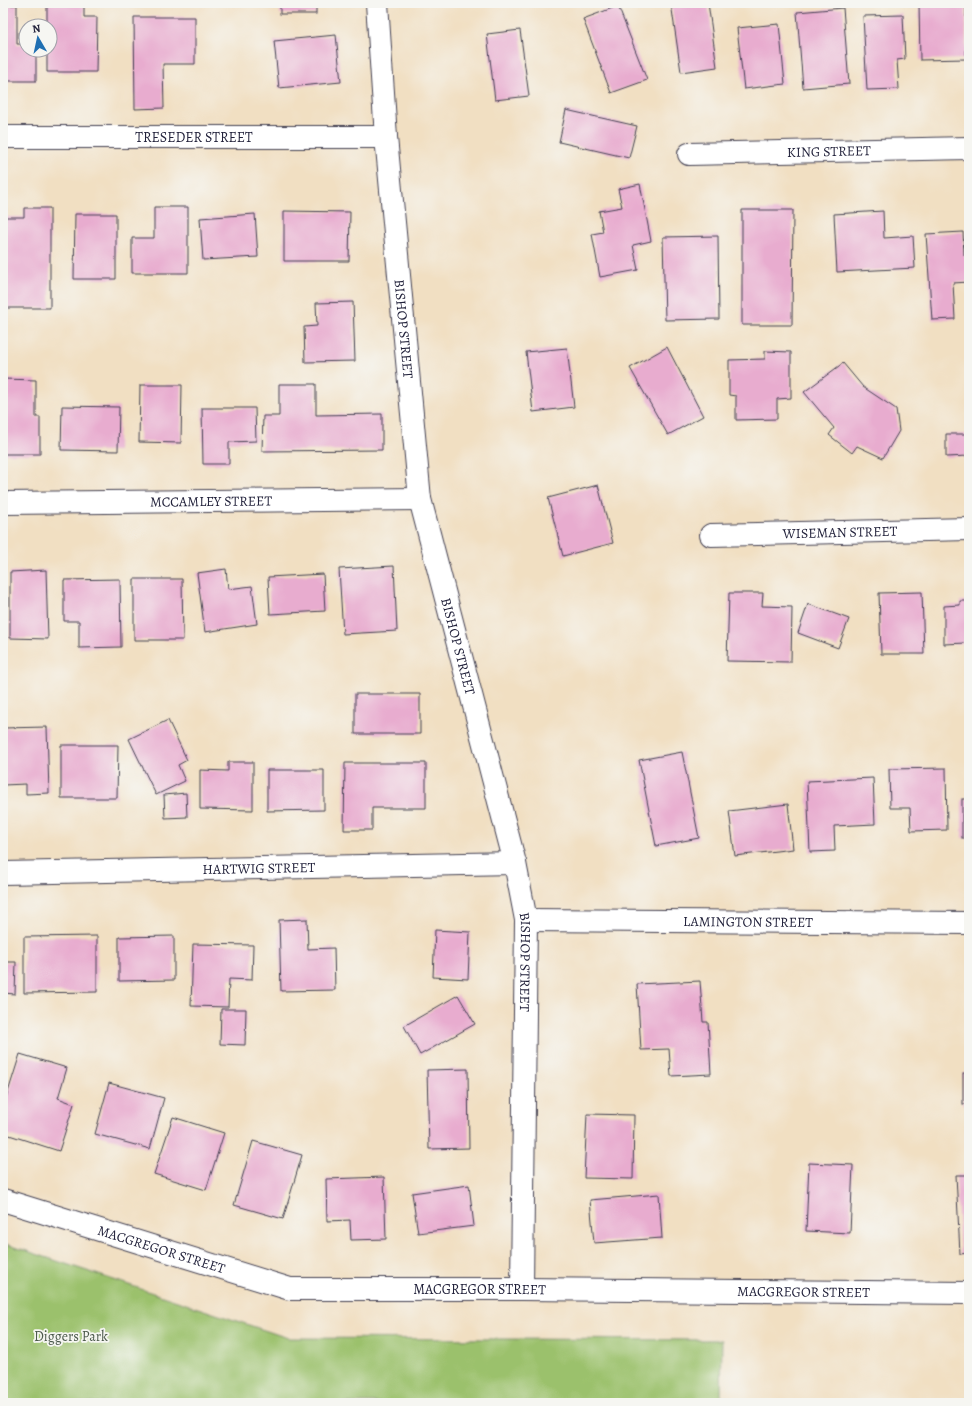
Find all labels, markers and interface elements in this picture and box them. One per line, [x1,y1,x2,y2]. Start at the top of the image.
north arrow [18,18,58,58]
text: N [31,21,42,37]
street label: TRESEDER STREET [135,128,253,147]
street label: KING STREET [787,141,871,161]
street label: BISHOP STREET [390,278,418,380]
street label: MCCAMLEY STREET [150,491,272,511]
street label: WISEMAN STREET [781,521,898,543]
street label: BISHOP STREET [437,596,480,697]
street label: HARTWIG STREET [202,857,316,879]
street label: BISHOP STREET [515,910,535,1012]
street label: LAMINGTON STREET [683,912,813,931]
street label: MACGREGOR STREET [95,1220,228,1278]
street label: MACGREGOR STREET [413,1279,546,1299]
street label: MACGREGOR STREET [737,1281,870,1302]
park label: Diggers Park [34,1327,108,1346]

